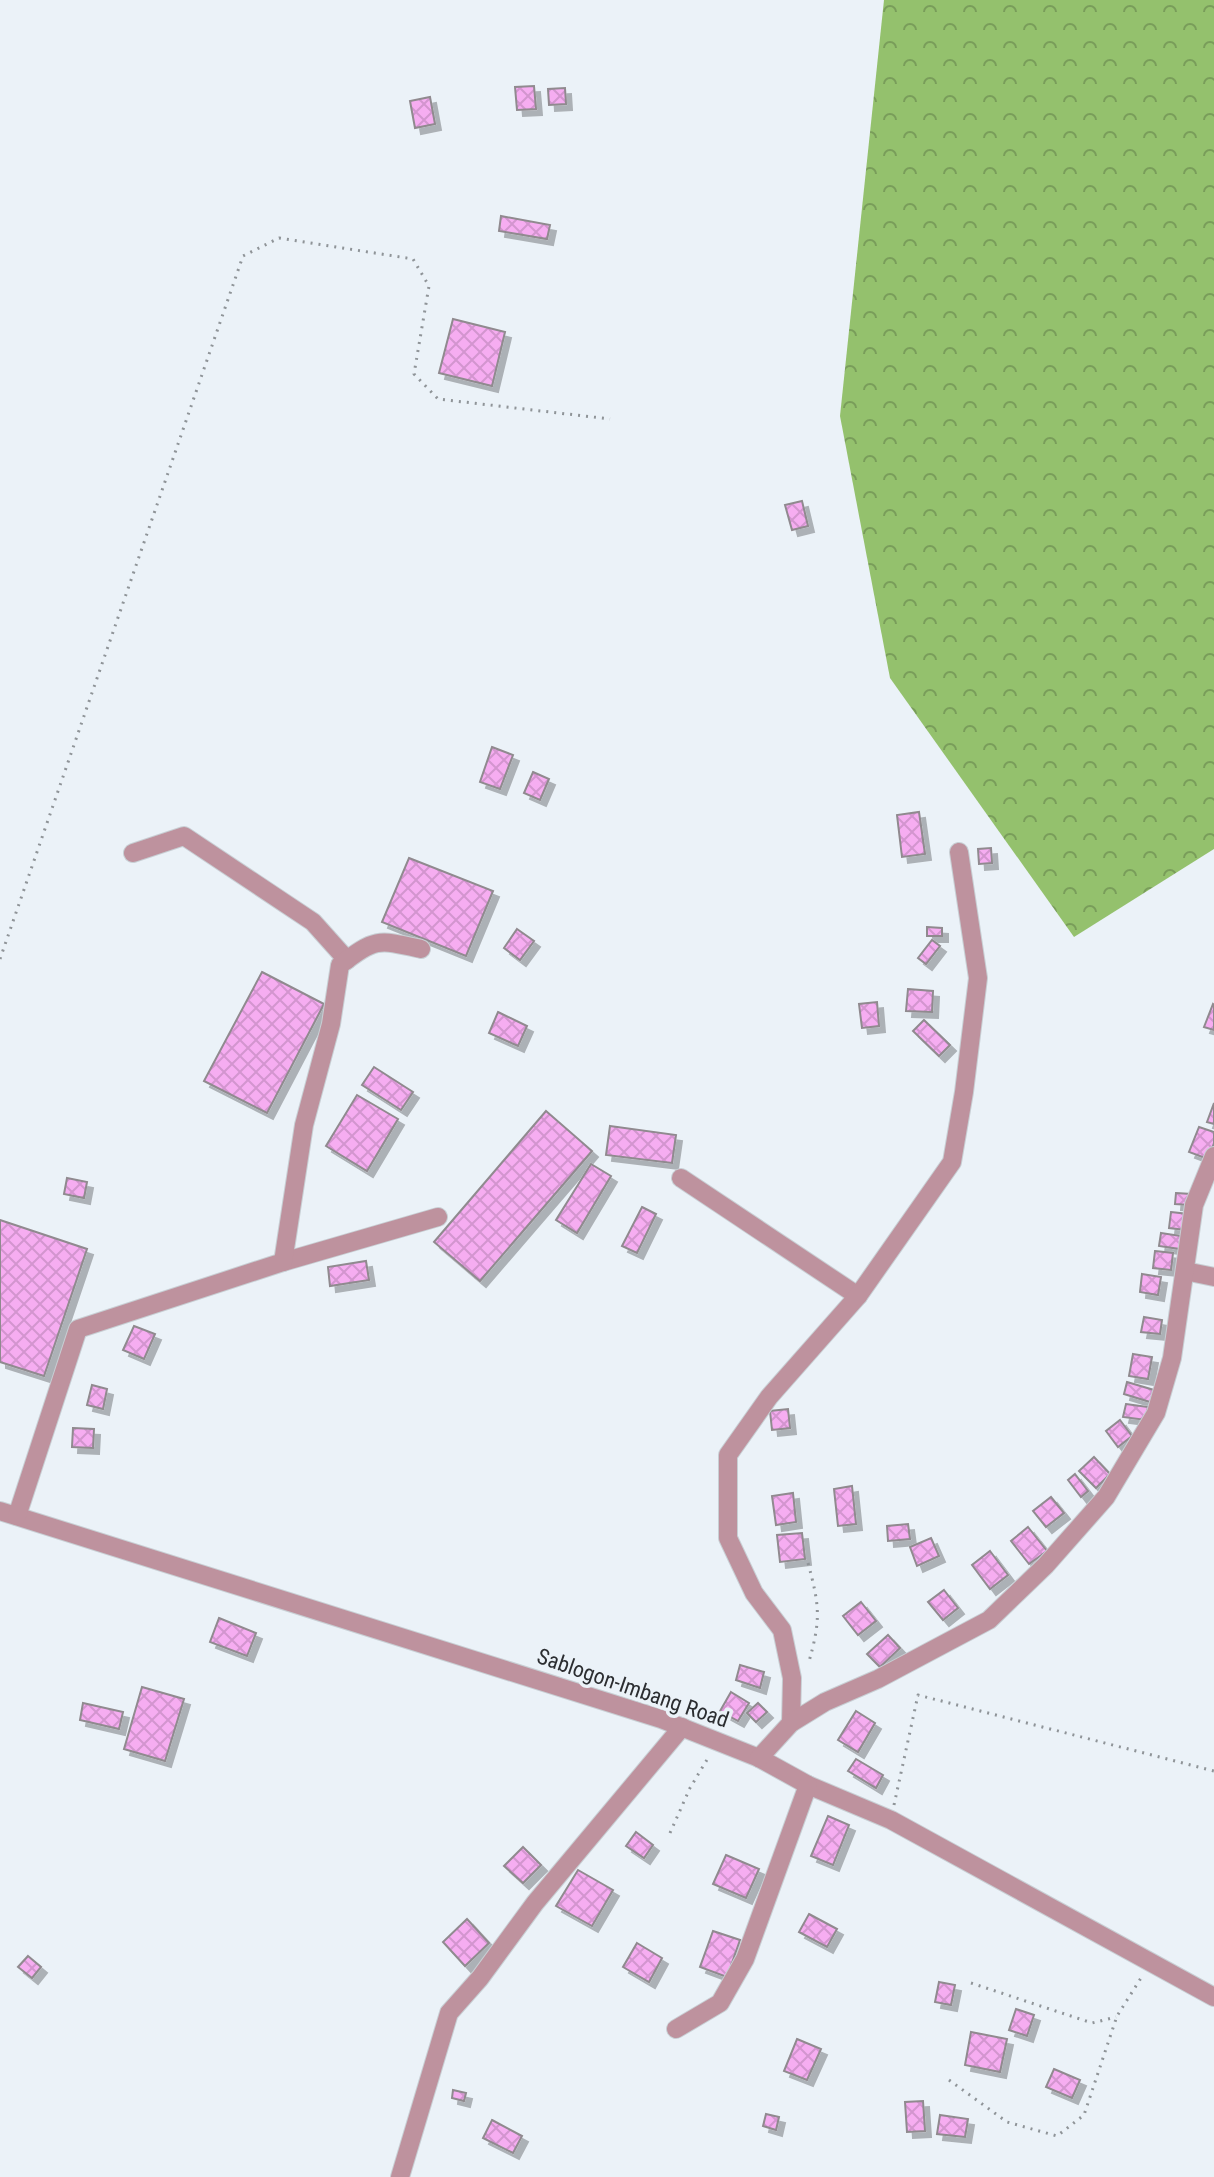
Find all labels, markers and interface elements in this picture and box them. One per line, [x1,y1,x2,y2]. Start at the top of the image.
street label: Sablogon-Imbang Road [534,1643,732,1733]

